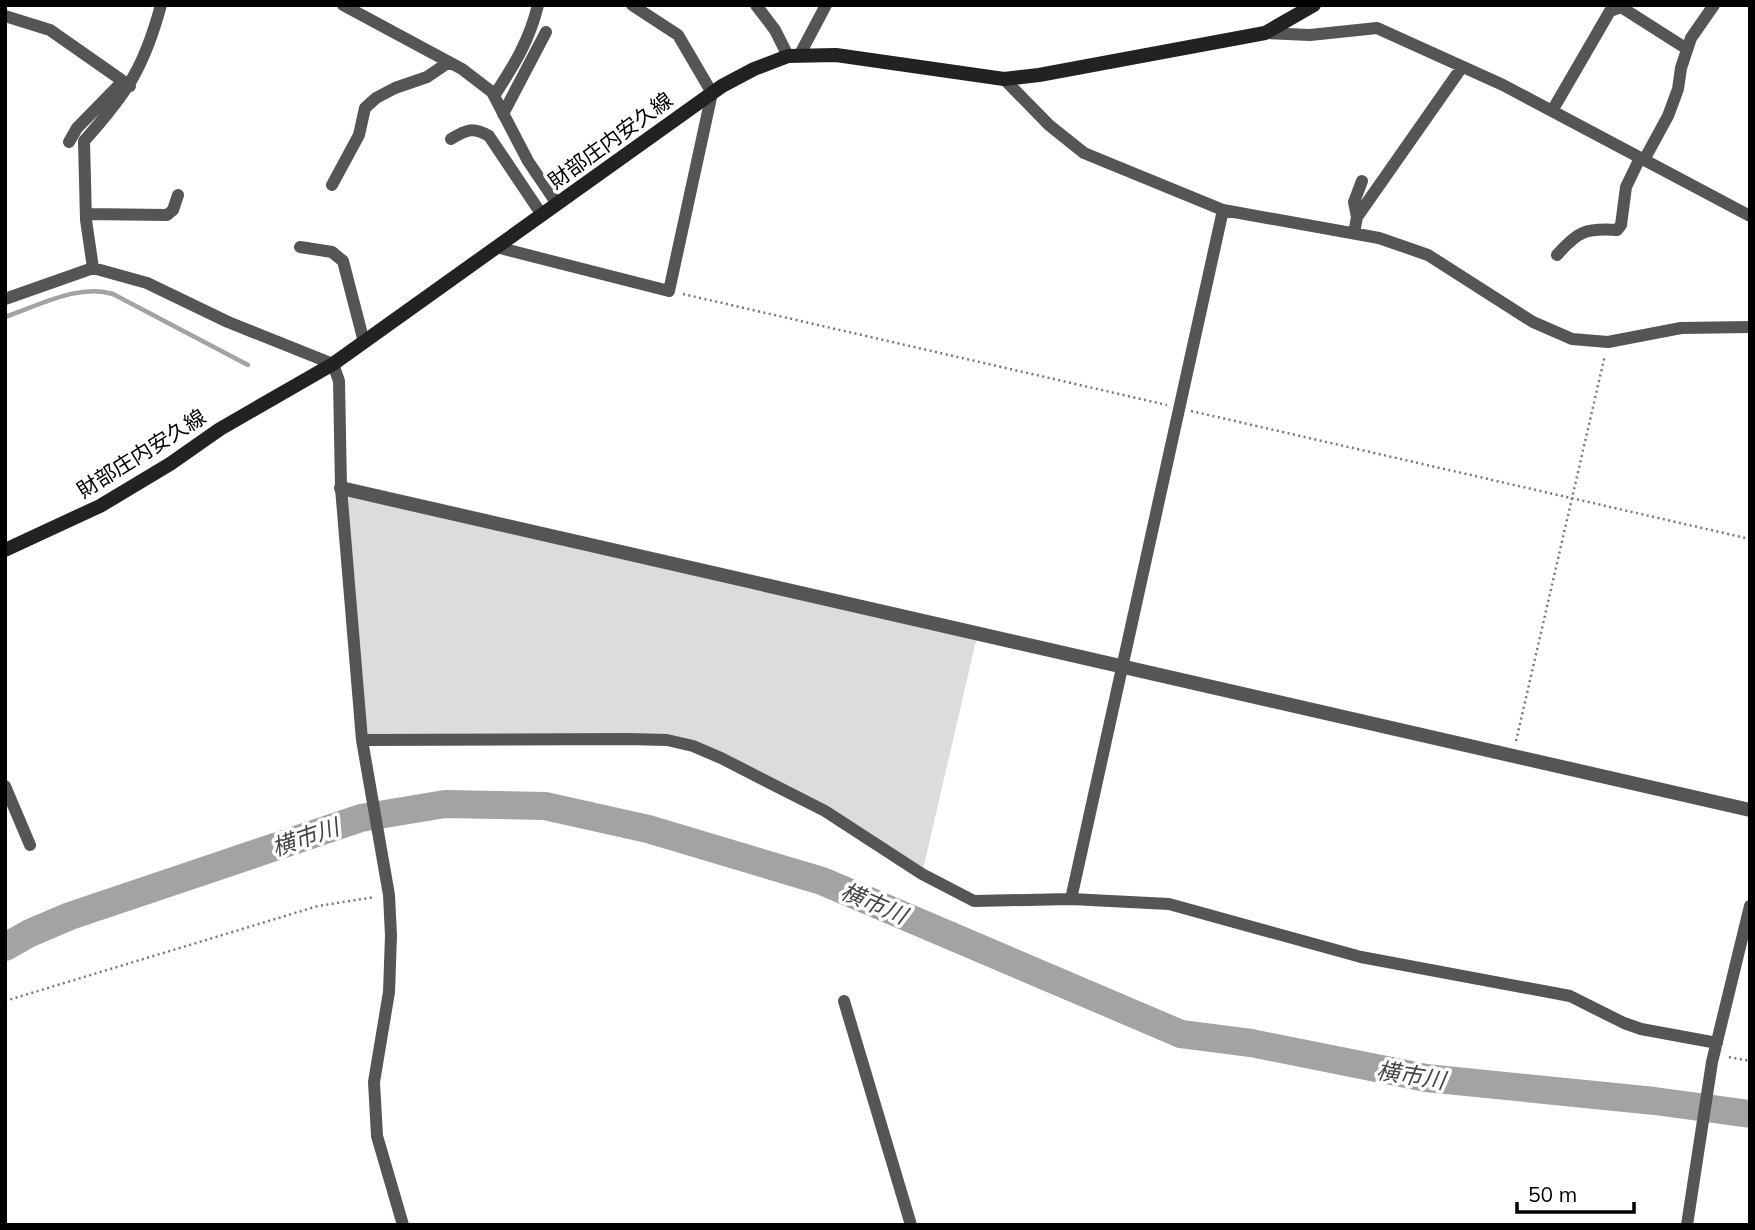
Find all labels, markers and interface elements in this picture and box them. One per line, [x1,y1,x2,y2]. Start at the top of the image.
street label: 財部庄内安久線 [543,86,677,194]
street label: 財部庄内安久線 [72,403,210,503]
water label: 横市川 [268,811,345,862]
water label: 横市川 [837,876,914,931]
water label: 横市川 [1375,1055,1450,1095]
scale bar [1517,1170,1634,1214]
text: 50 m [1528,1181,1577,1207]

